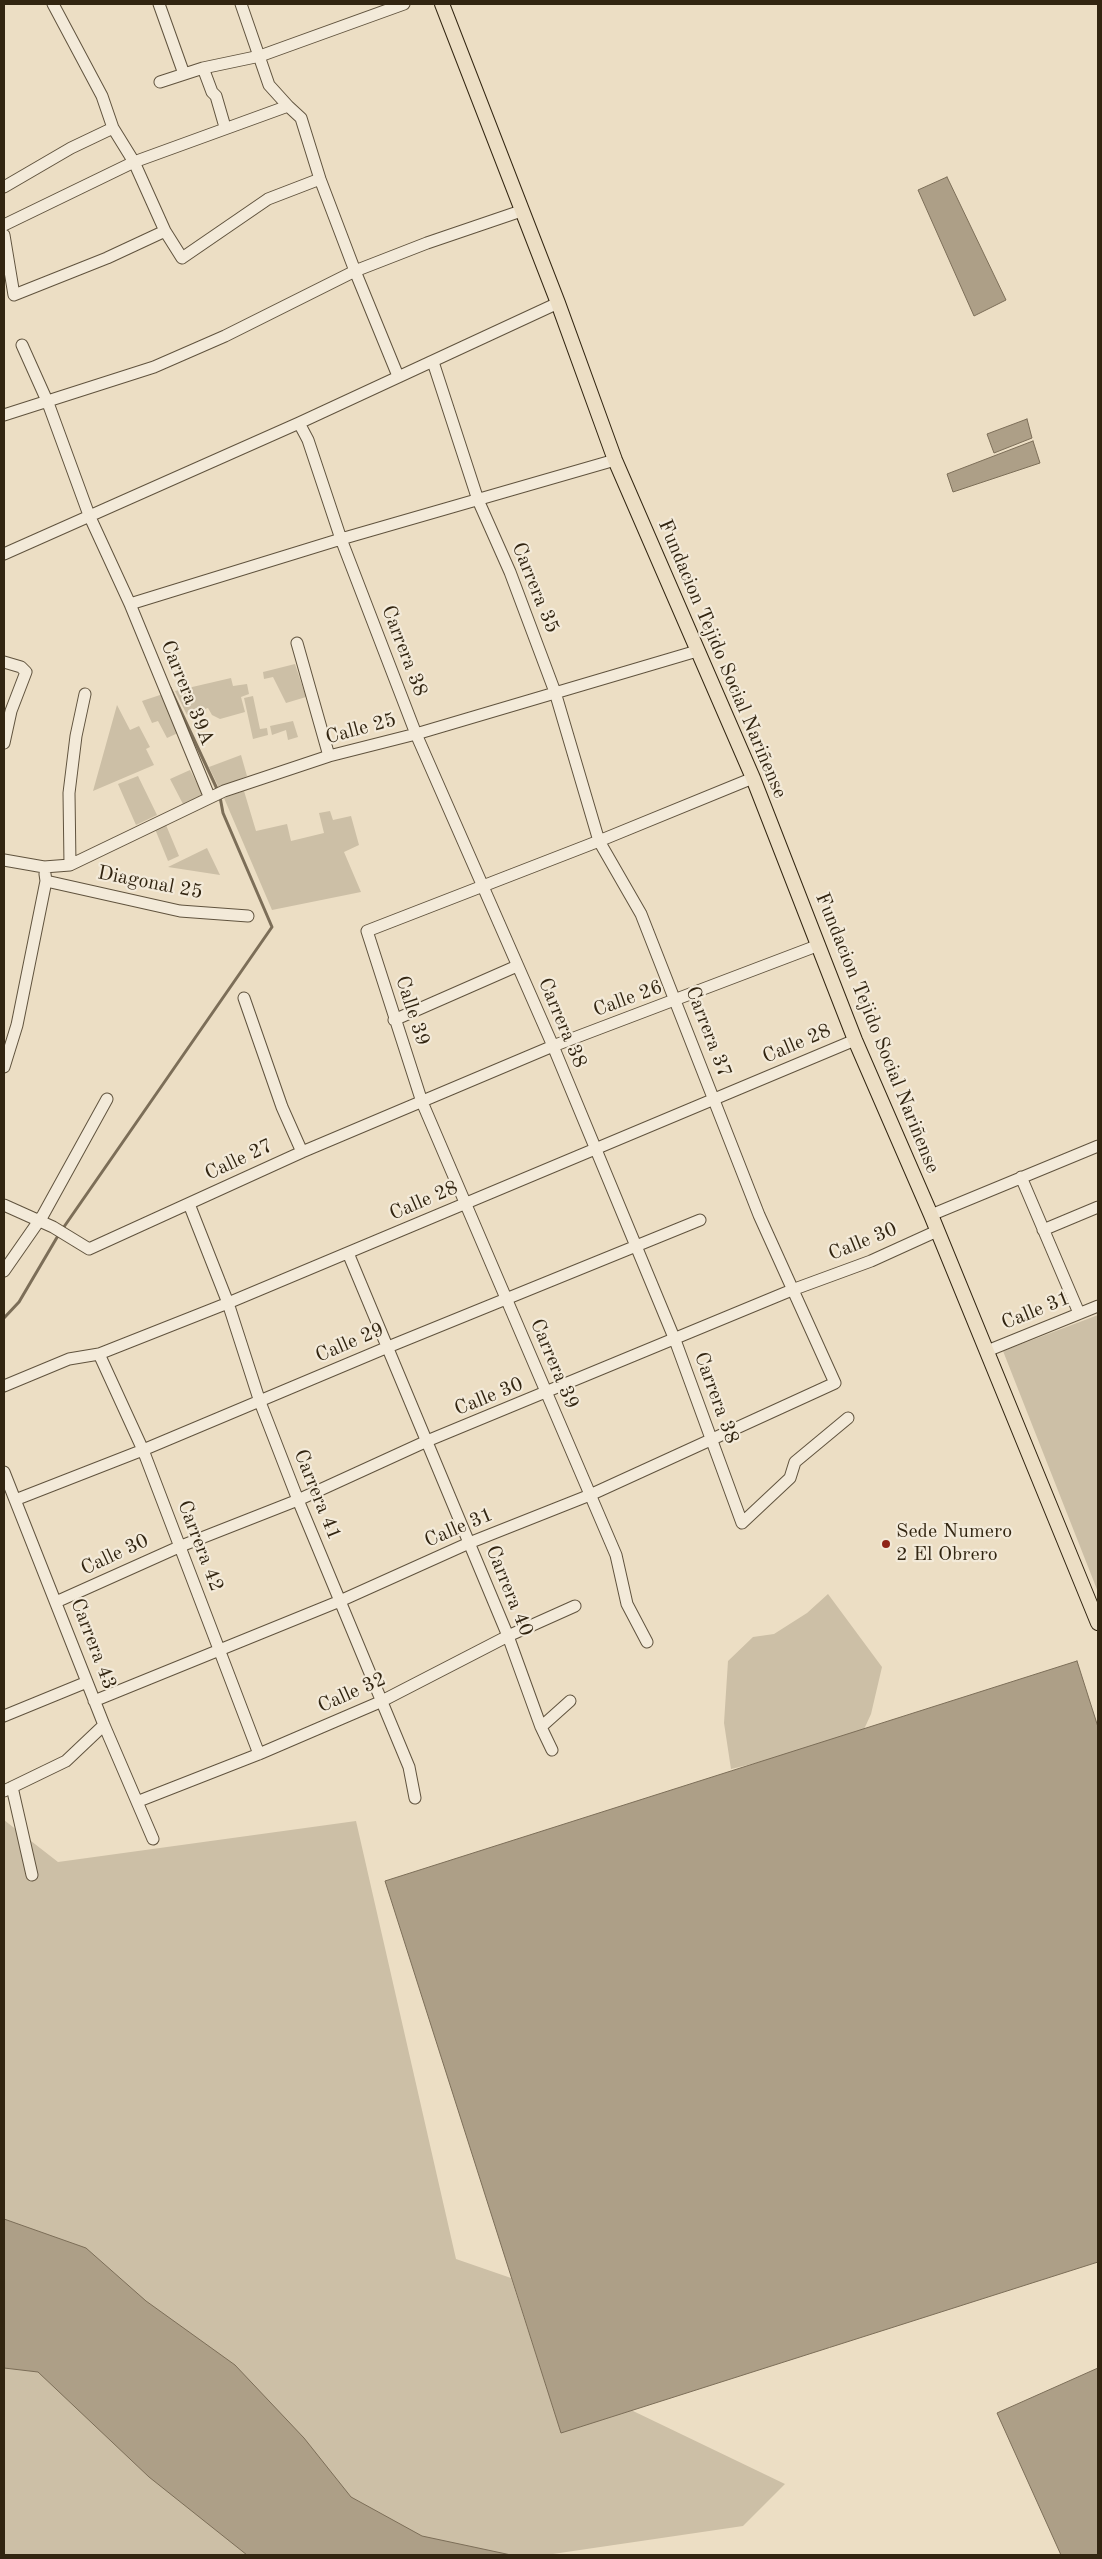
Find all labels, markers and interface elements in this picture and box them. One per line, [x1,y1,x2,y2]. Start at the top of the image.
street label: Fundacion Tejido Social Nariñense [652,516,792,802]
street label: Carrera 35 [506,539,564,637]
street label: Carrera 38 [376,602,432,700]
street label: Carrera 39A [155,637,219,749]
street label: Calle 25 [323,708,399,750]
street label: Diagonal 25 [95,861,205,905]
street label: Fundacion Tejido Social Nariñense [810,889,944,1177]
street label: Calle 39 [389,973,435,1049]
street label: Carrera 38 [532,974,592,1072]
street label: Calle 26 [590,975,666,1023]
street label: Carrera 37 [680,983,736,1081]
street label: Calle 28 [759,1019,835,1069]
street label: Calle 27 [201,1134,277,1186]
street label: Calle 28 [386,1176,462,1226]
street label: Calle 30 [825,1217,901,1267]
street label: Calle 31 [998,1286,1074,1336]
street label: Carrera 39 [524,1315,584,1413]
street label: Calle 29 [312,1318,388,1368]
street label: Carrera 38 [688,1349,744,1447]
street label: Calle 30 [451,1372,527,1422]
street label: Carrera 41 [288,1446,346,1544]
street label: Carrera 42 [172,1497,228,1595]
street label: Calle 31 [421,1503,497,1553]
place label: Sede Numero 2 El Obrero [896,1520,1012,1567]
street label: Calle 30 [77,1529,153,1581]
marker: Sede Numero 2 El Obrero [880,1538,892,1550]
street label: Carrera 40 [480,1542,538,1640]
street label: Carrera 43 [65,1595,121,1693]
street label: Calle 32 [314,1667,390,1719]

